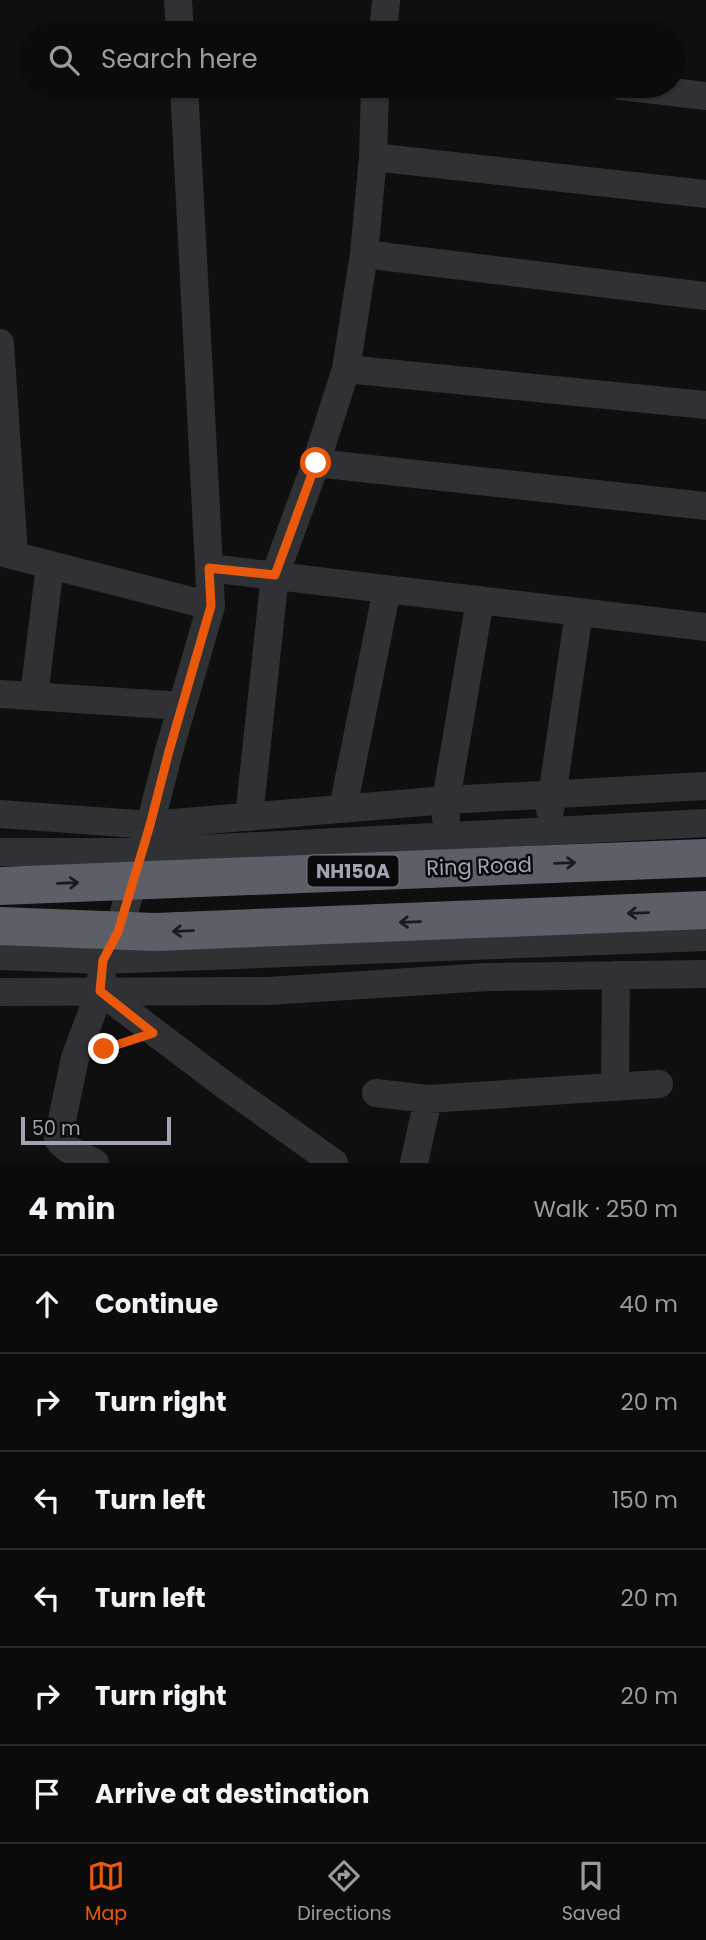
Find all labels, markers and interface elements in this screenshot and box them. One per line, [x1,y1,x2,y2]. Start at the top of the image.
search box [21,21,685,98]
icon: search [45,41,83,79]
text: Search here [101,41,258,77]
route start [300,447,331,478]
street label: Ring Road [426,850,532,882]
road number: NH150A [308,856,398,886]
one-way arrow [553,856,576,869]
one-way arrow [56,876,79,889]
one-way arrow [627,906,650,919]
one-way arrow [399,915,422,928]
one-way arrow [172,924,195,937]
route end [88,1033,119,1064]
scale bar [21,1114,172,1146]
text: 50 m [32,1115,81,1142]
text: 4 min [28,1187,116,1230]
text: Walk · 250 m [533,1193,678,1225]
icon: ahead [28,1285,66,1323]
text: Continue [95,1286,218,1322]
text: 40 m [619,1288,678,1320]
icon: right [28,1383,66,1421]
text: Turn right [95,1384,227,1420]
text: 20 m [620,1386,678,1418]
icon: left [28,1481,66,1519]
text: Turn left [95,1482,206,1518]
text: 150 m [612,1484,678,1516]
icon: left [28,1579,66,1617]
text: Turn left [95,1580,206,1616]
text: 20 m [620,1582,678,1614]
icon: right [28,1677,66,1715]
text: Turn right [95,1678,227,1714]
text: 20 m [620,1680,678,1712]
icon: arrive [28,1775,66,1813]
text: Arrive at destination [95,1776,370,1812]
tab: Map [85,1857,127,1928]
tab: Directions [297,1857,392,1928]
tab: Saved [562,1857,621,1928]

